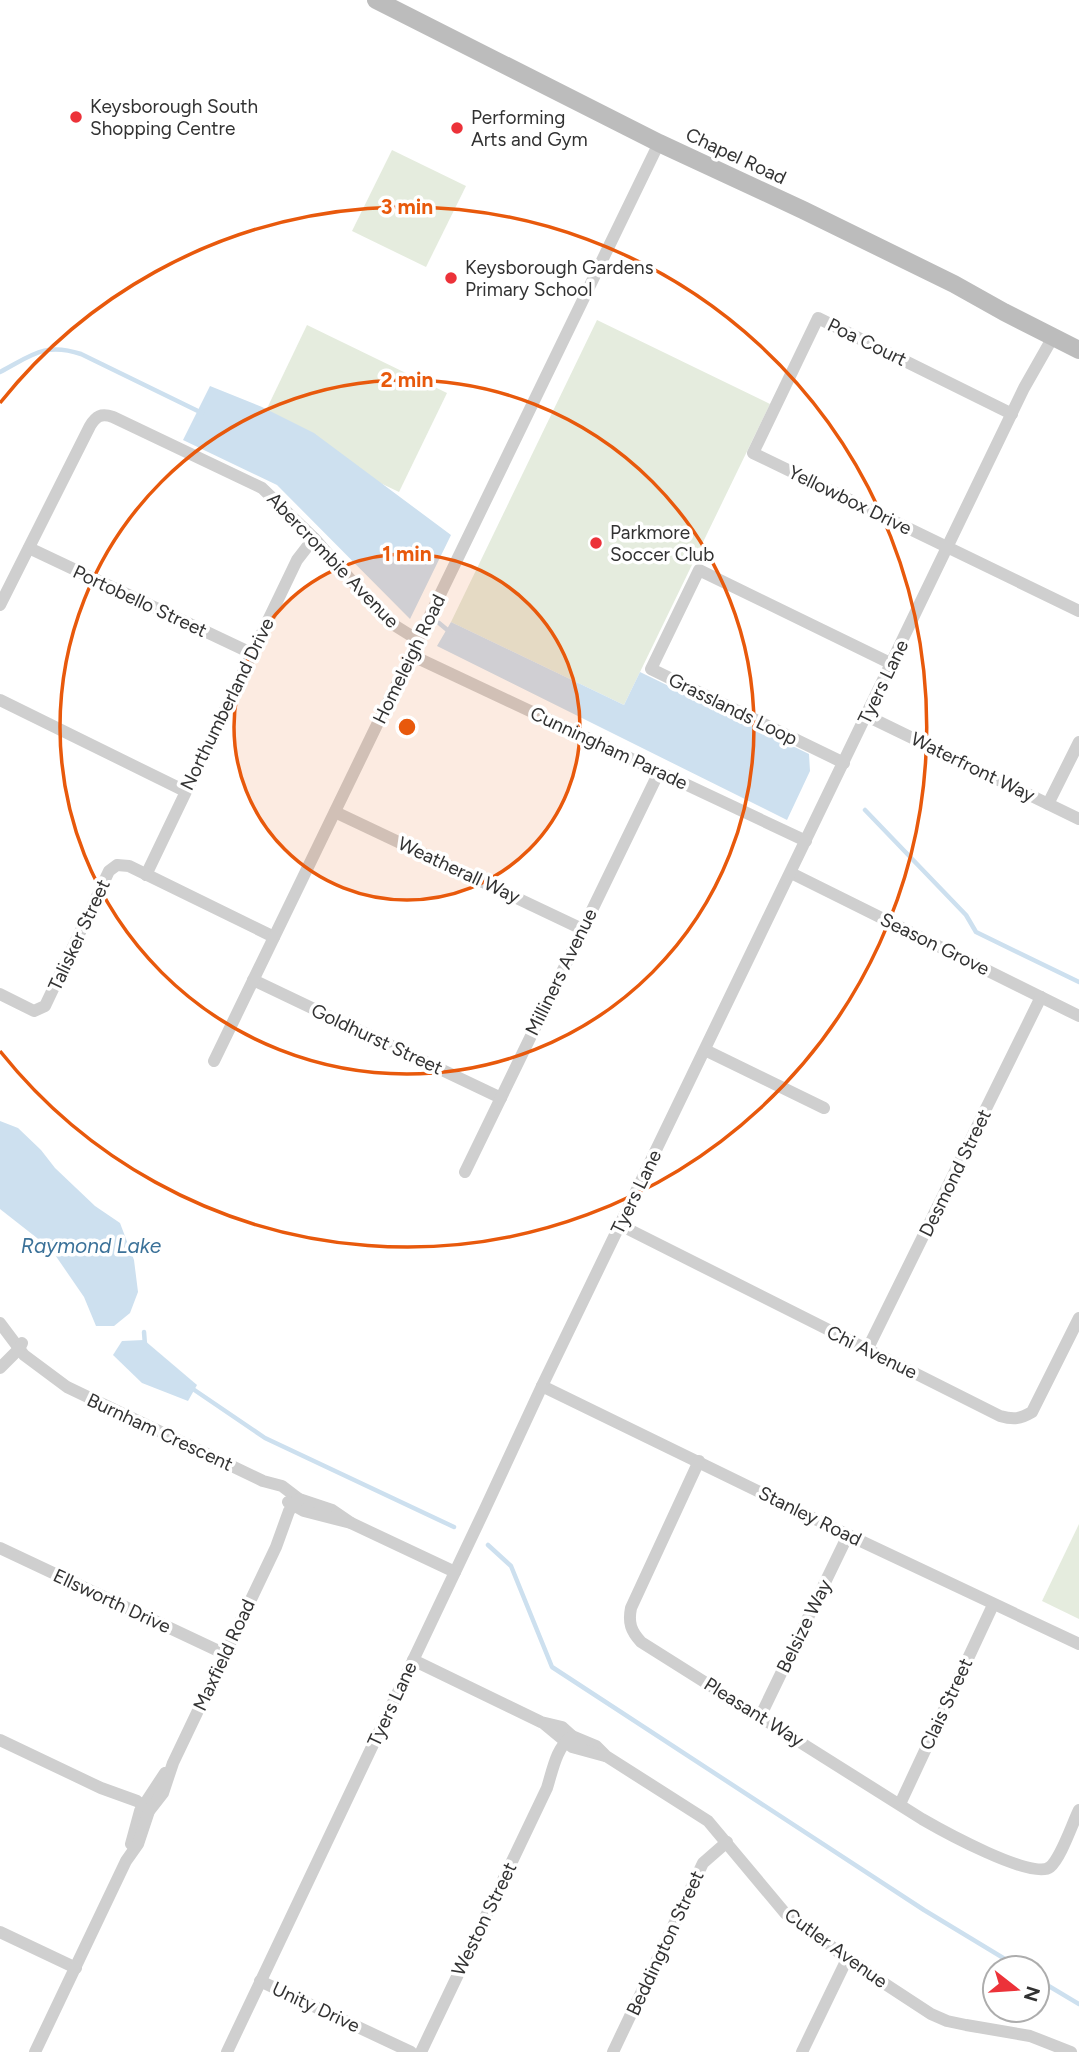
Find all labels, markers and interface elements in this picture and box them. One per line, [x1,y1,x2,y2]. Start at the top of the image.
place label: Keysborough South Shopping Centre [90,95,258,140]
place label: Performing Arts and Gym [471,106,588,151]
marker: Keysborough South Shopping Centre [68,109,84,125]
marker: Performing Arts and Gym [449,120,465,136]
street label: Chapel Road [682,123,790,189]
text: 3 min [381,194,433,219]
place label: Keysborough Gardens Primary School [465,256,654,301]
marker: Keysborough Gardens Primary School [443,270,459,286]
street label: Poa Court [824,313,910,371]
text: 2 min [381,367,433,392]
street label: Yellowbox Drive [785,460,915,540]
street label: Abercrombie Avenue [262,487,404,633]
place label: Parkmore Soccer Club [610,521,714,566]
marker: Parkmore Soccer Club [588,535,604,551]
text: 1 min [382,541,432,566]
street label: Portobello Street [69,560,211,642]
street label: Homeleigh Road [368,591,450,727]
street label: Northumberland Drive [175,614,279,794]
street label: Tyers Lane [853,636,913,728]
street label: Grasslands Loop [665,668,801,750]
street label: Cunningham Parade [527,701,691,795]
centre of rings [395,715,419,739]
street label: Waterfront Way [907,727,1039,807]
street label: Weatherall Way [394,832,524,908]
street label: Talisker Street [43,876,115,994]
street label: Milliners Avenue [520,905,602,1039]
street label: Season Grove [877,908,993,980]
street label: Goldhurst Street [308,998,446,1080]
street label: Desmond Street [914,1105,996,1241]
street label: Tyers Lane [606,1146,666,1238]
water label: Raymond Lake [21,1233,162,1258]
street label: Chi Avenue [823,1320,921,1384]
street label: Burnham Crescent [83,1388,237,1476]
street label: Stanley Road [755,1481,865,1551]
street label: Ellsworth Drive [50,1564,174,1638]
street label: Belsize Way [772,1576,836,1676]
street label: Maxfield Road [188,1596,260,1714]
street label: Clais Street [915,1654,977,1754]
street label: Tyers Lane [362,1658,422,1750]
street label: Pleasant Way [700,1672,808,1752]
street label: Weston Street [447,1859,521,1979]
street label: Beddington Street [621,1867,709,2019]
street label: Cutler Avenue [780,1903,892,1993]
north arrow [981,1954,1051,2024]
street label: Unity Drive [268,1977,364,2037]
text: N [1019,1983,1045,2004]

